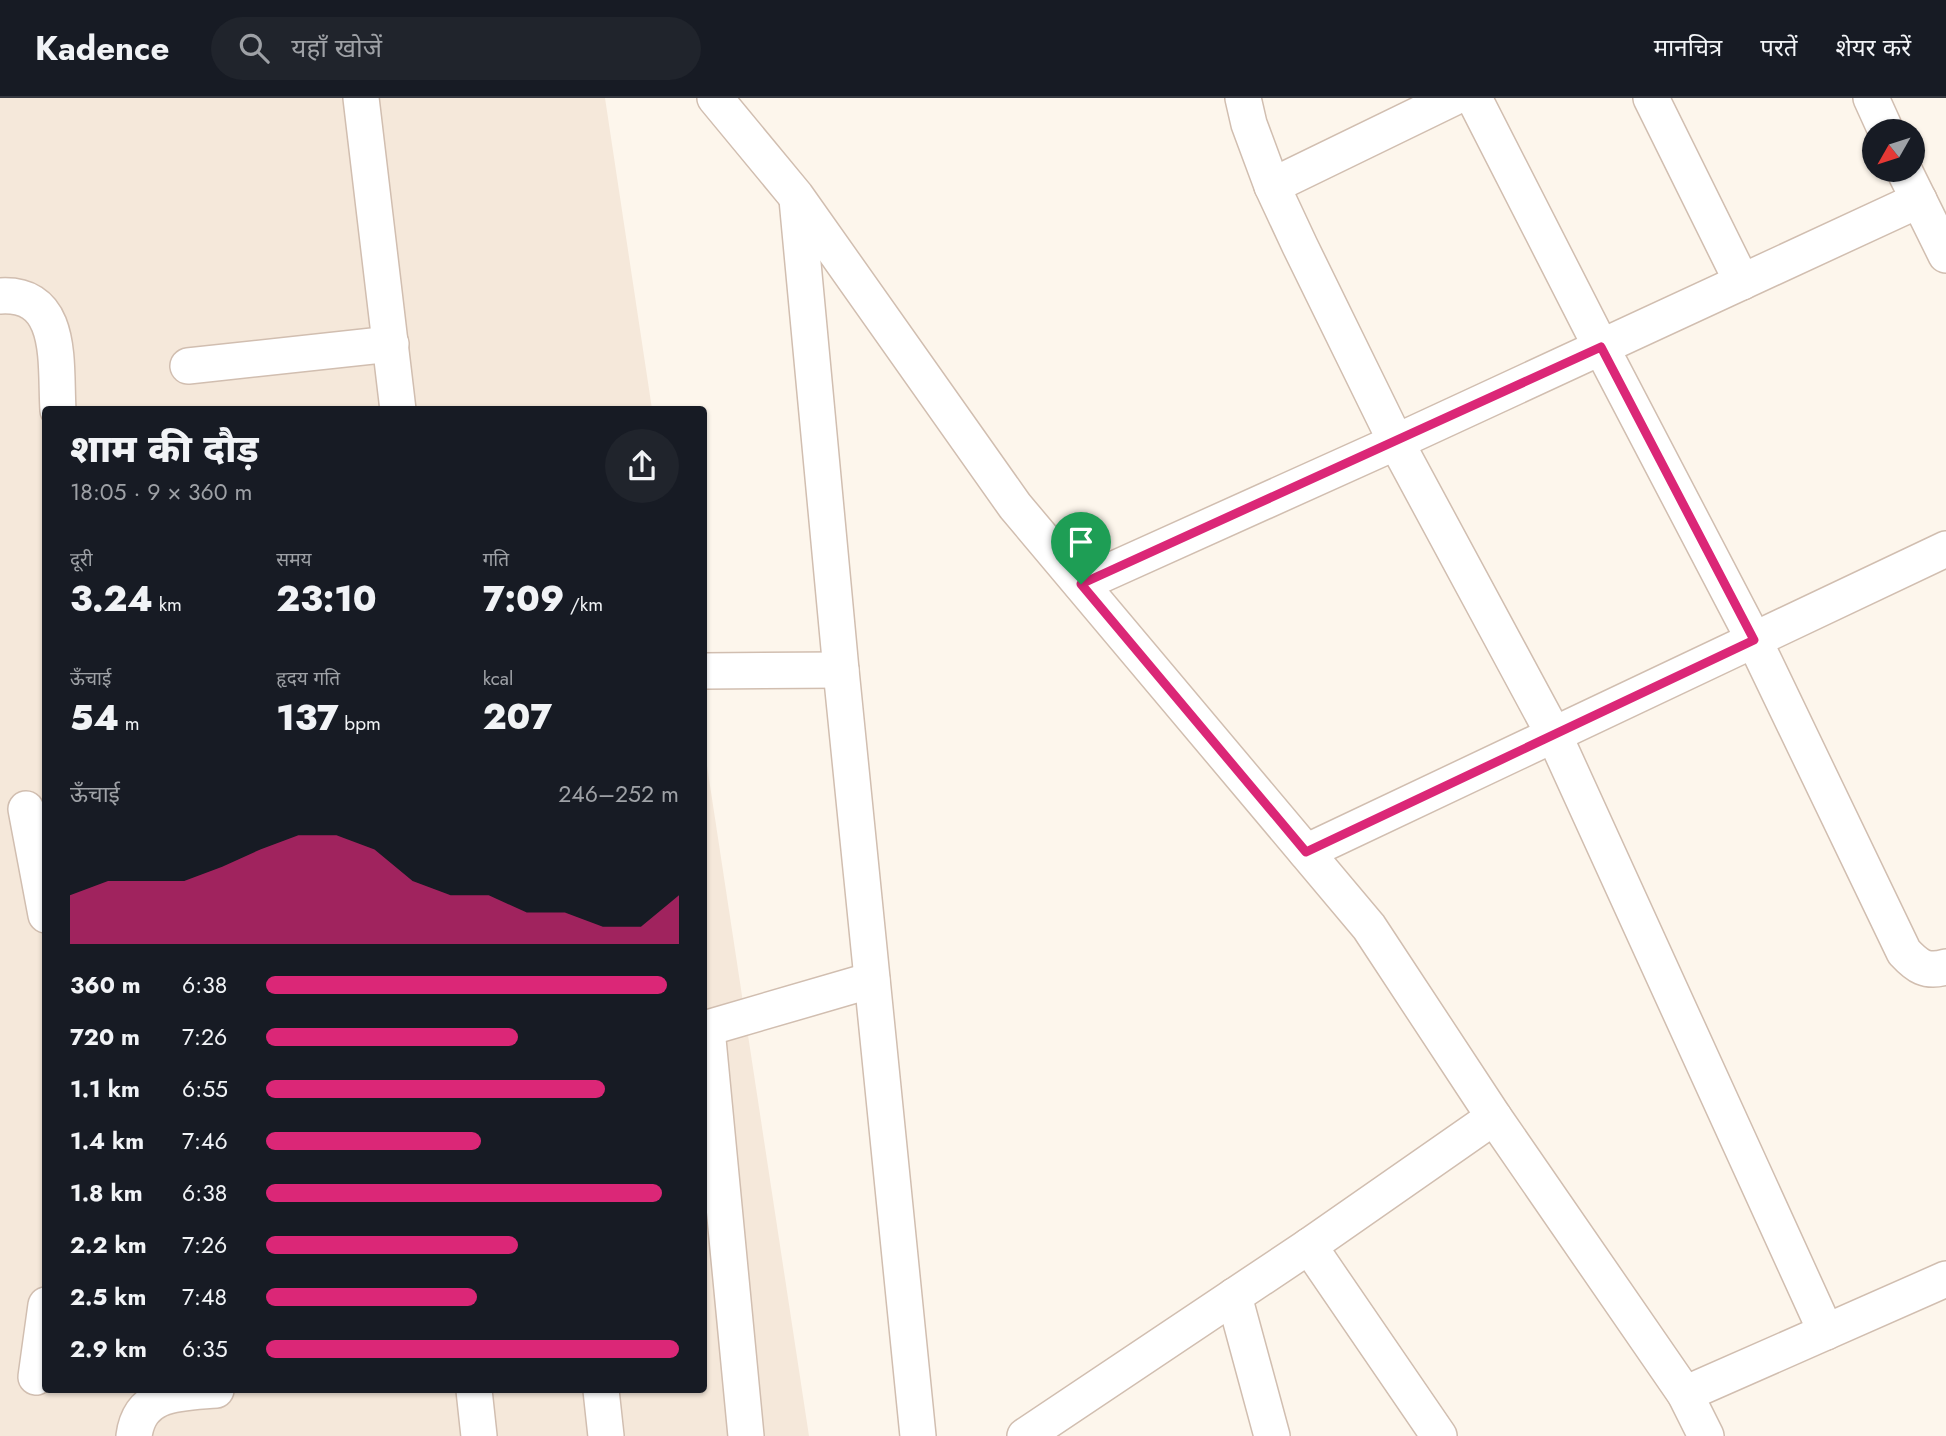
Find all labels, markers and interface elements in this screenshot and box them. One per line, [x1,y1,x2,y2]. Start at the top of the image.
search box [211,17,701,80]
text: Kadence [35,25,169,72]
icon: search [235,29,273,67]
text: यहाँ खोजें [291,29,382,67]
text: मानचित्र [1654,30,1722,65]
text: परतें [1760,30,1797,65]
text: शेयर करें [1835,30,1911,65]
north arrow [1862,119,1925,182]
map controls [1862,119,1925,182]
text: शाम की दौड़ [70,421,259,476]
button: share [605,429,679,503]
text: 18:05 · 9 × 360 m [70,475,252,509]
pin [1051,512,1111,584]
icon: arrive [1062,523,1100,561]
text: दूरी [70,546,93,573]
text: समय [276,546,312,573]
text: गति [483,546,509,573]
text: 3.24 [70,574,153,624]
text: 23:10 [276,574,377,624]
text: 7:09 [483,574,564,624]
text: km [153,591,182,618]
text: /km [564,591,603,618]
text: ऊँचाई [70,665,111,692]
text: हृदय गति [276,665,340,692]
text: kcal [483,665,513,692]
text: 207 [483,692,552,742]
text: 54 [70,693,119,743]
text: 137 [276,693,339,743]
text: m [119,710,140,737]
text: bpm [339,710,381,737]
text: ऊँचाई [70,777,120,811]
text: 246–252 m [558,777,679,811]
text: 360 m [70,968,141,1002]
text: 6:38 [182,968,227,1002]
text: 720 m [70,1020,140,1054]
text: 7:26 [182,1020,227,1054]
text: 1.1 km [70,1072,140,1106]
text: 6:55 [182,1072,228,1106]
text: 1.4 km [70,1124,144,1158]
text: 7:46 [182,1124,228,1158]
text: 1.8 km [70,1176,143,1210]
text: 6:38 [182,1176,227,1210]
text: 2.2 km [70,1228,147,1262]
text: 7:26 [182,1228,227,1262]
text: 2.5 km [70,1280,146,1314]
text: 7:48 [182,1280,227,1314]
text: 2.9 km [70,1332,147,1366]
text: 6:35 [182,1332,228,1366]

